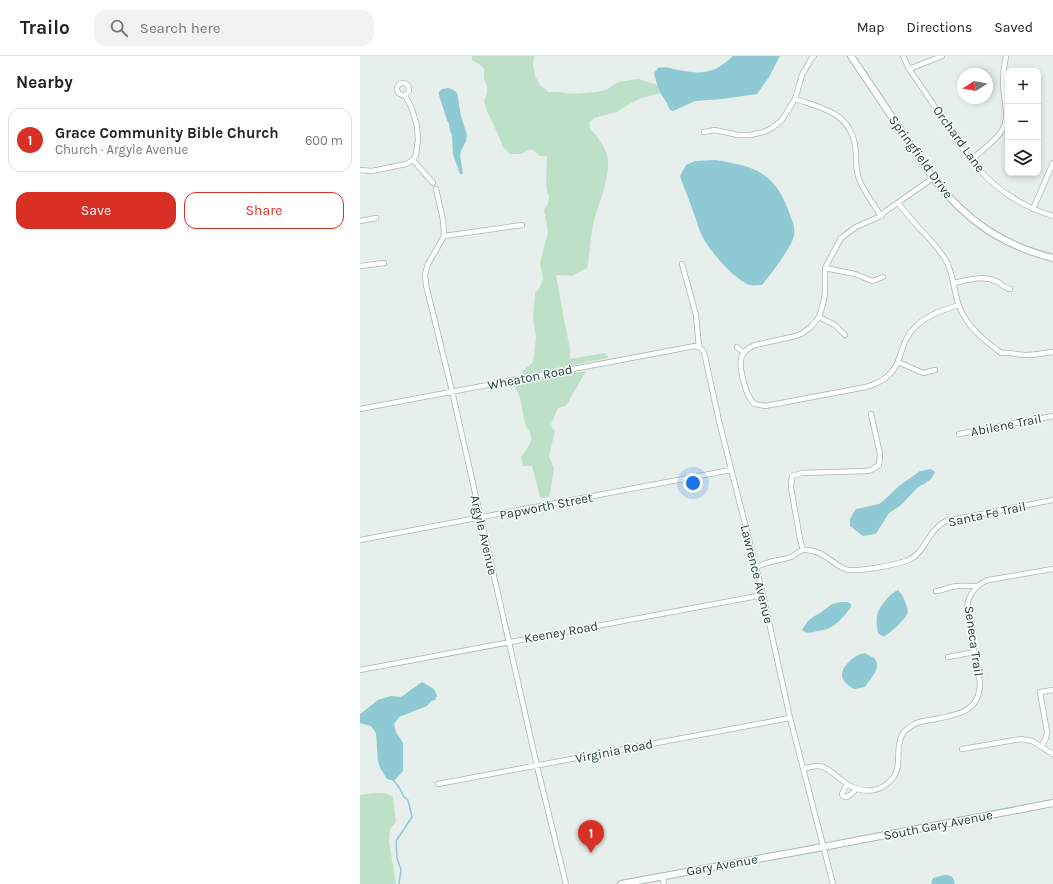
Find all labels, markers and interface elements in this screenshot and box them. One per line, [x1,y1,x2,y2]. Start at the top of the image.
search box [94,10,374,46]
text: Trailo [20,17,70,39]
icon: search [108,17,130,39]
text: Search here [140,19,221,37]
text: Map [857,19,885,36]
text: Directions [907,19,972,36]
text: Saved [994,19,1033,36]
north arrow [957,68,993,104]
map controls [1005,68,1041,176]
button: + [1005,68,1041,104]
text: Nearby [16,72,73,92]
street label: Orchard Lane [930,103,988,175]
button: − [1005,104,1041,140]
street label: Springfield Drive [886,113,956,202]
text: Grace Community Bible Church [55,124,279,142]
text: 1 [28,133,32,148]
text: 600 m [305,133,343,148]
button: layers [1005,140,1041,176]
text: Church · Argyle Avenue [55,142,188,157]
button: Save [16,192,176,229]
button: Share [184,192,344,229]
street label: Wheaton Road [486,361,574,393]
street label: Abilene Trail [969,411,1043,439]
your location [683,473,703,493]
street label: Papworth Street [498,490,594,522]
street label: Argyle Avenue [467,493,501,577]
street label: Santa Fe Trail [947,498,1027,530]
street label: Lawrence Avenue [737,523,777,625]
street label: Seneca Trail [962,605,986,677]
street label: Keeney Road [523,618,599,646]
street label: Virginia Road [574,736,654,766]
street label: South Gary Avenue [882,807,994,843]
pin: 1 [578,820,604,853]
street label: Gary Avenue [685,851,759,879]

